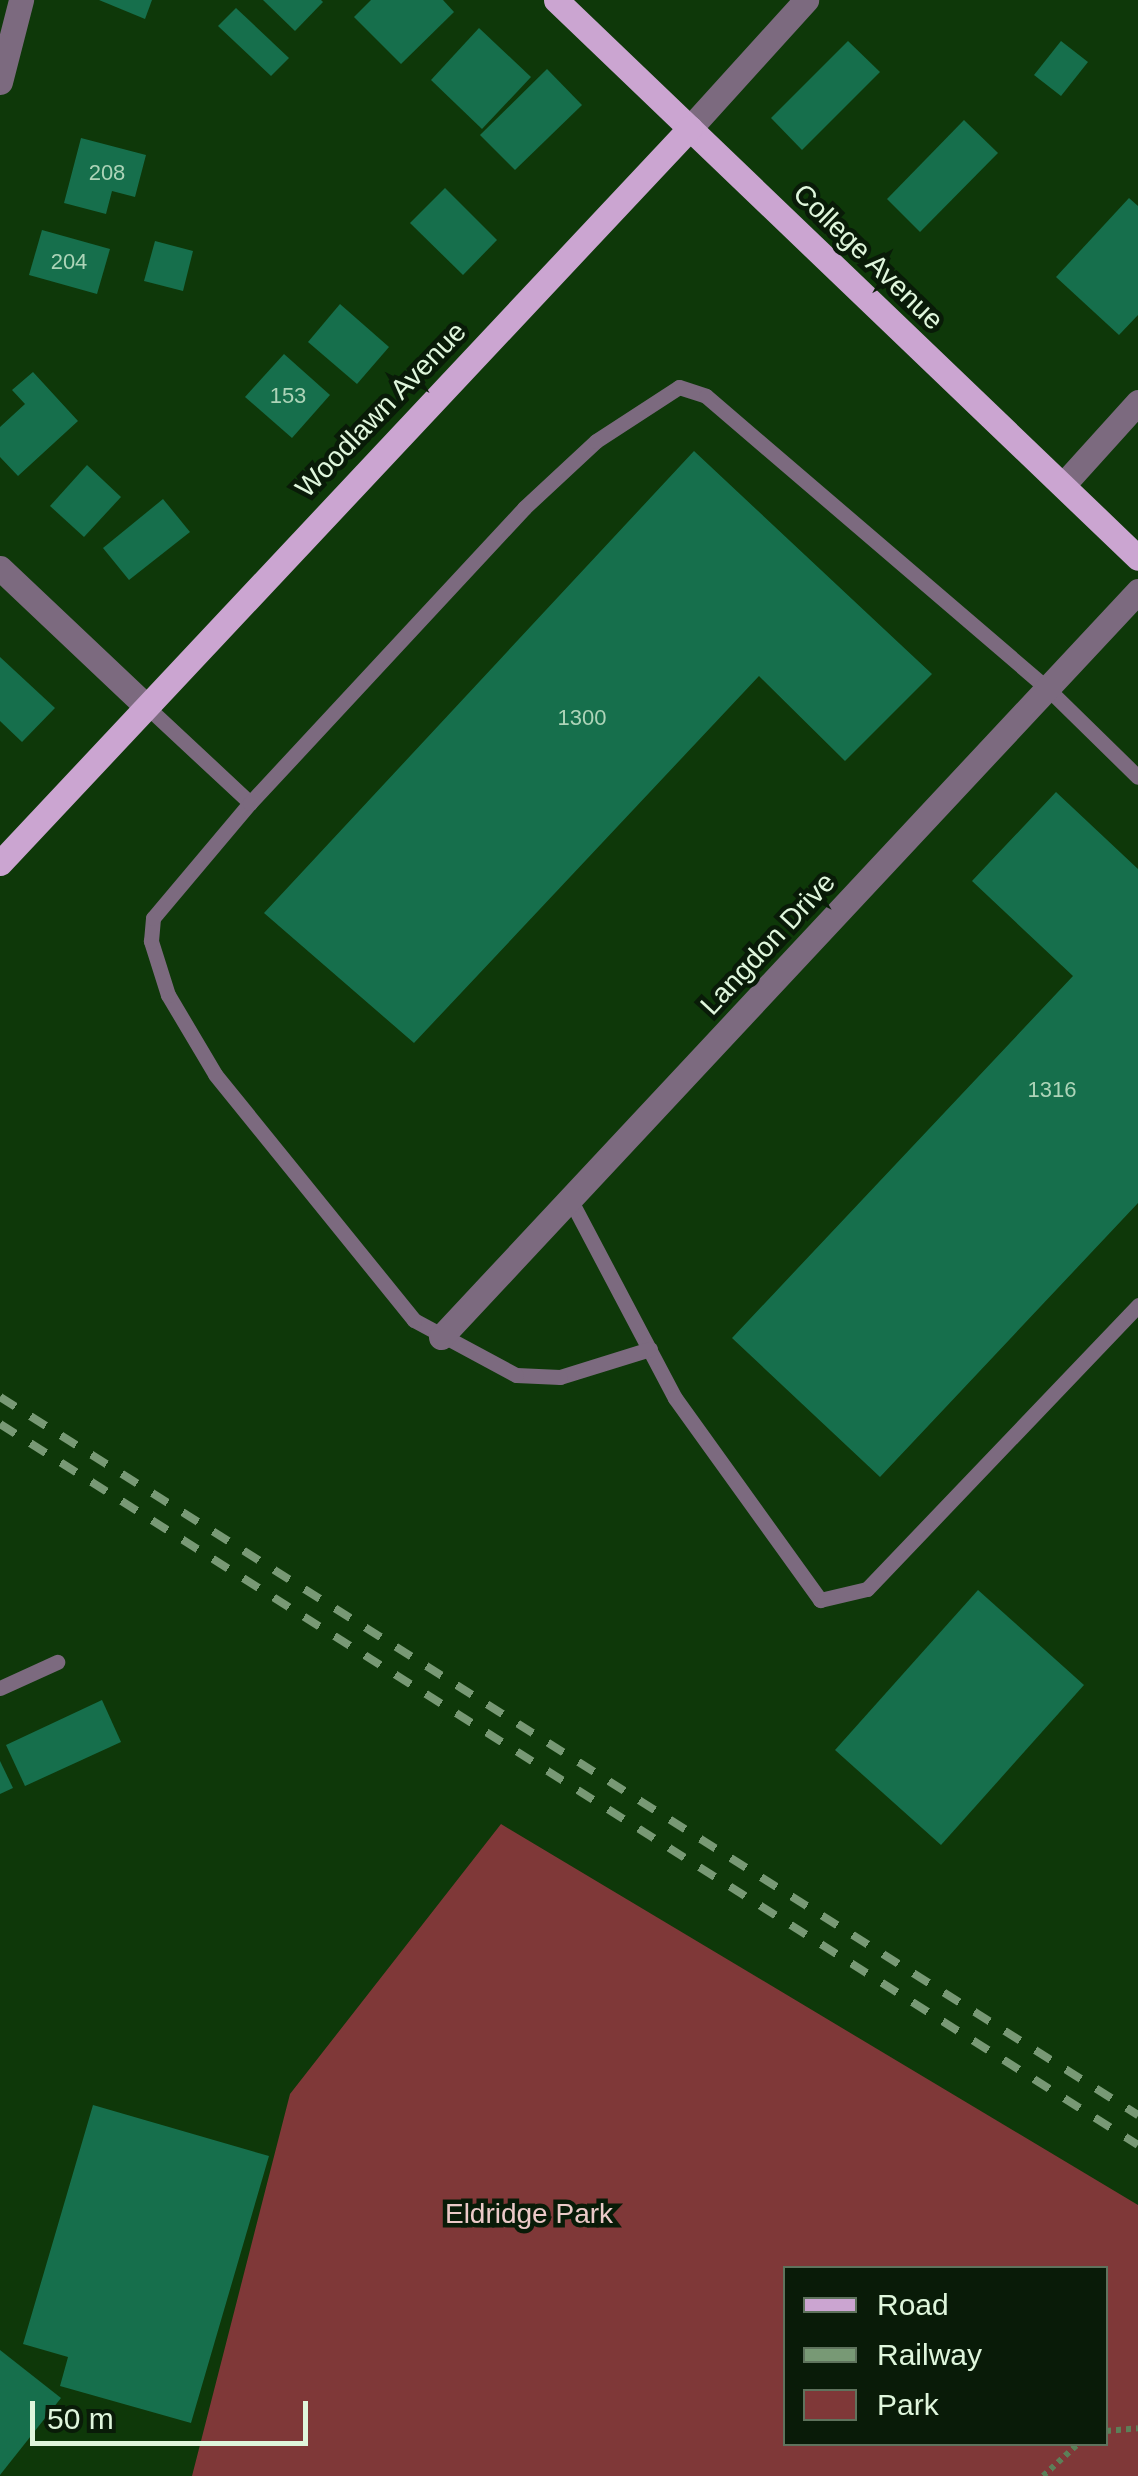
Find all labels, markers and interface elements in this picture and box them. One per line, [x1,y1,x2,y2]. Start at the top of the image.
house number: 208 [89,160,125,186]
street label: College Avenue [785,176,951,338]
house number: 204 [51,249,87,275]
street label: Woodlawn Avenue [288,315,474,505]
house number: 153 [270,383,306,409]
house number: 1300 [558,705,606,731]
street label: Langdon Drive [694,866,842,1022]
house number: 1316 [1028,1077,1076,1103]
park label: Eldridge Park [445,2197,613,2231]
legend [783,2266,1108,2446]
text: Road [877,2288,949,2321]
text: Railway [877,2338,982,2371]
scale bar [35,2381,312,2443]
text: Park [877,2388,939,2421]
text: 50 m [47,2402,114,2435]

